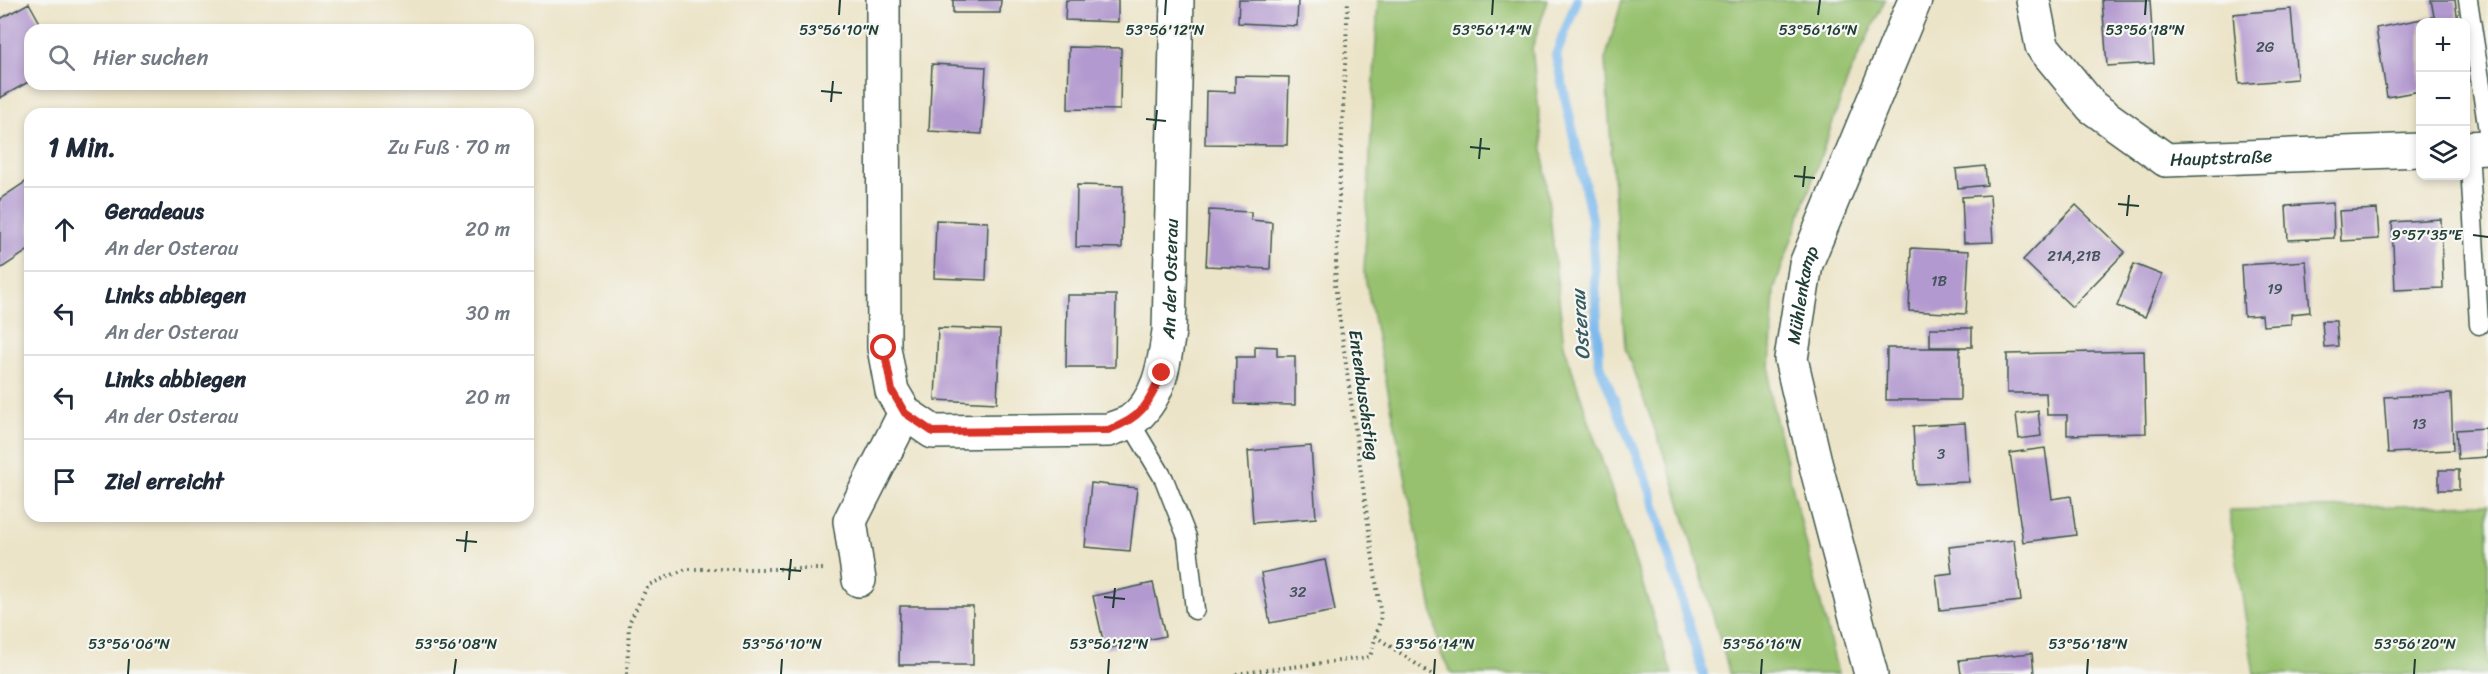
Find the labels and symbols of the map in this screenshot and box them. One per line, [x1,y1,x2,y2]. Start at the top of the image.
text: 53°56'10"N [799,17,879,43]
text: 53°56'12"N [1126,17,1205,43]
text: 53°56'14"N [1452,17,1532,43]
text: 53°56'16"N [1779,17,1858,43]
text: 53°56'18"N [2105,17,2185,43]
house number: 2G [2256,34,2275,60]
street label: Hauptstraße [2169,140,2273,176]
street label: An der Osterau [1152,218,1188,342]
text: 9°57'35"E [2392,222,2464,248]
street label: Mühlenkamp [1778,240,1828,347]
house number: 21A,21B [2047,243,2101,269]
house number: 1B [1931,268,1947,294]
house number: 19 [2267,276,2283,302]
water label: Osterau [1560,286,1600,361]
street label: Entenbuschstieg [1339,328,1389,462]
route start [870,334,896,360]
route end [1148,359,1174,385]
house number: 13 [2412,411,2426,437]
house number: 3 [1937,441,1945,467]
house number: 32 [1290,579,1307,605]
text: 53°56'06"N [88,631,170,657]
text: 53°56'08"N [415,631,498,657]
text: 53°56'10"N [742,631,822,657]
text: 53°56'12"N [1070,631,1149,657]
text: 53°56'14"N [1395,631,1475,657]
text: 53°56'16"N [1723,631,1802,657]
text: 53°56'18"N [2048,631,2128,657]
text: 53°56'20"N [2374,631,2457,657]

